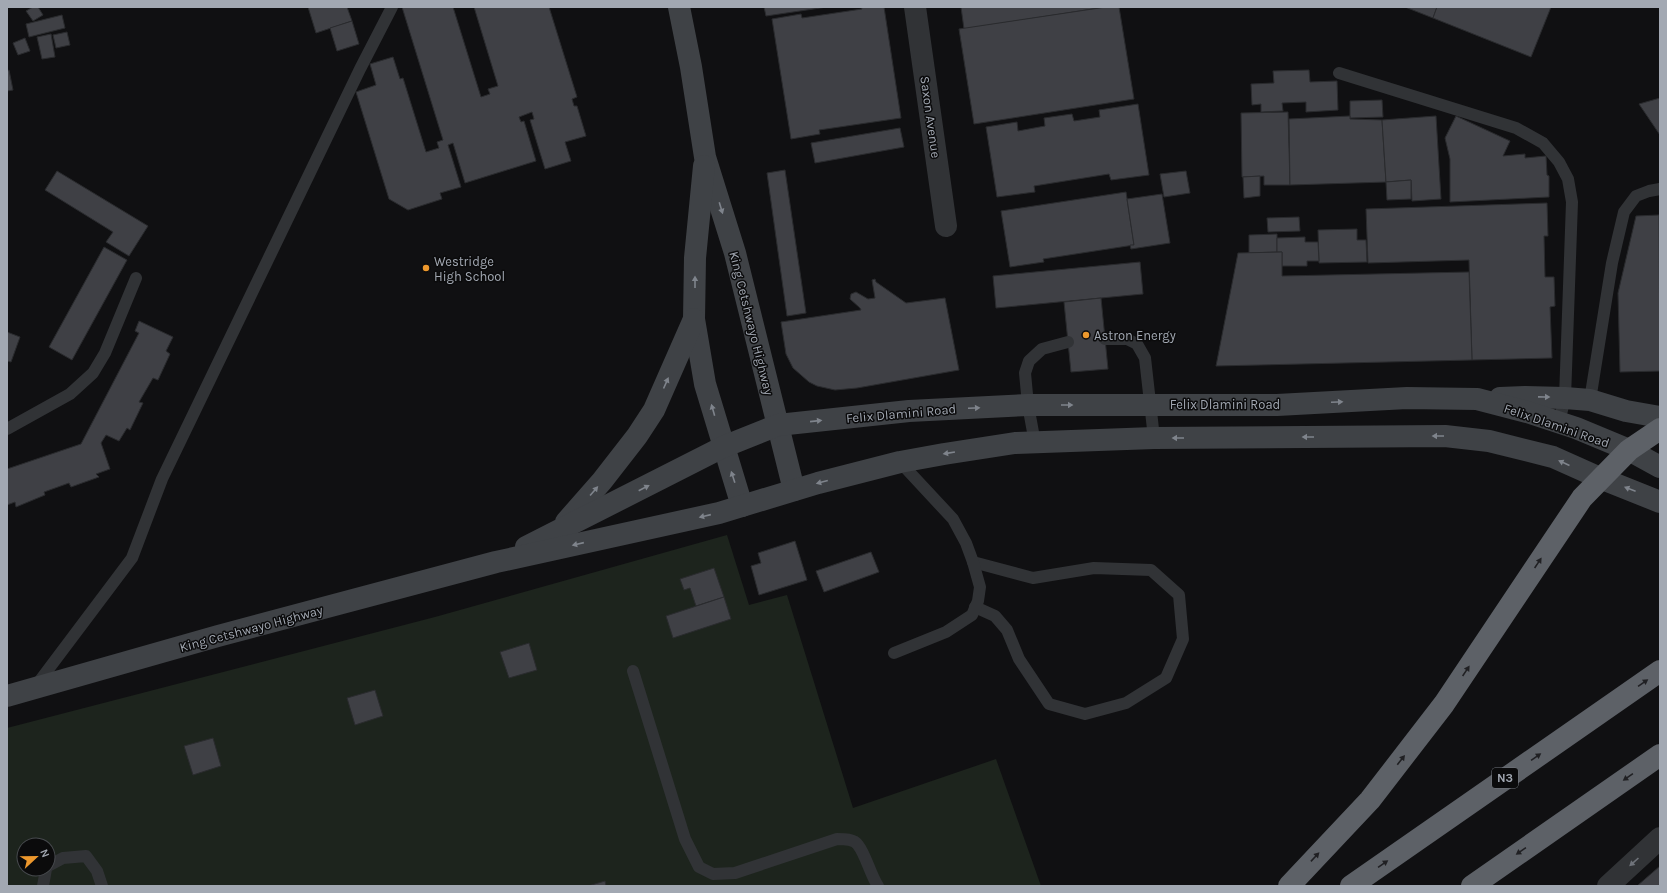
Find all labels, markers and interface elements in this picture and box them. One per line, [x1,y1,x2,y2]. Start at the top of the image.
street label: Saxon Avenue [917,75,944,159]
one-way arrow [718,202,724,214]
street label: King Cetshwayo Highway [726,250,777,396]
place label: Westridge High School [434,254,505,284]
marker: Westridge High School [421,263,431,273]
one-way arrow [692,275,698,288]
place label: Astron Energy [1094,328,1176,343]
marker: Astron Energy [1081,330,1091,340]
one-way arrow [663,377,669,389]
one-way arrow [1538,394,1551,400]
street label: Felix Dlamini Road [1170,397,1280,412]
one-way arrow [1331,398,1343,405]
street label: Felix Dlamini Road [1502,400,1612,451]
street label: Felix Dlamini Road [845,401,957,426]
one-way arrow [1061,402,1074,408]
one-way arrow [710,404,716,416]
one-way arrow [968,404,980,411]
one-way arrow [810,417,822,424]
one-way arrow [1431,433,1444,439]
one-way arrow [1301,434,1314,440]
one-way arrow [1171,435,1184,441]
one-way arrow [943,450,955,456]
one-way arrow [1558,459,1570,465]
one-way arrow [730,470,736,482]
one-way arrow [816,479,828,485]
one-way arrow [638,484,650,491]
one-way arrow [589,486,598,495]
one-way arrow [1624,486,1636,492]
one-way arrow [698,513,711,519]
one-way arrow [572,542,584,548]
one-way arrow [1534,558,1542,569]
street label: King Cetshwayo Highway [178,602,324,655]
one-way arrow [1462,666,1469,677]
one-way arrow [1637,679,1648,687]
one-way arrow [1531,753,1541,761]
one-way arrow [1397,754,1405,765]
road number: N3 [1492,768,1518,788]
one-way arrow [1623,773,1633,781]
north arrow [16,837,56,877]
text: N [37,847,52,860]
one-way arrow [1516,847,1526,855]
one-way arrow [1311,852,1320,863]
one-way arrow [1629,857,1639,867]
one-way arrow [1378,860,1389,868]

